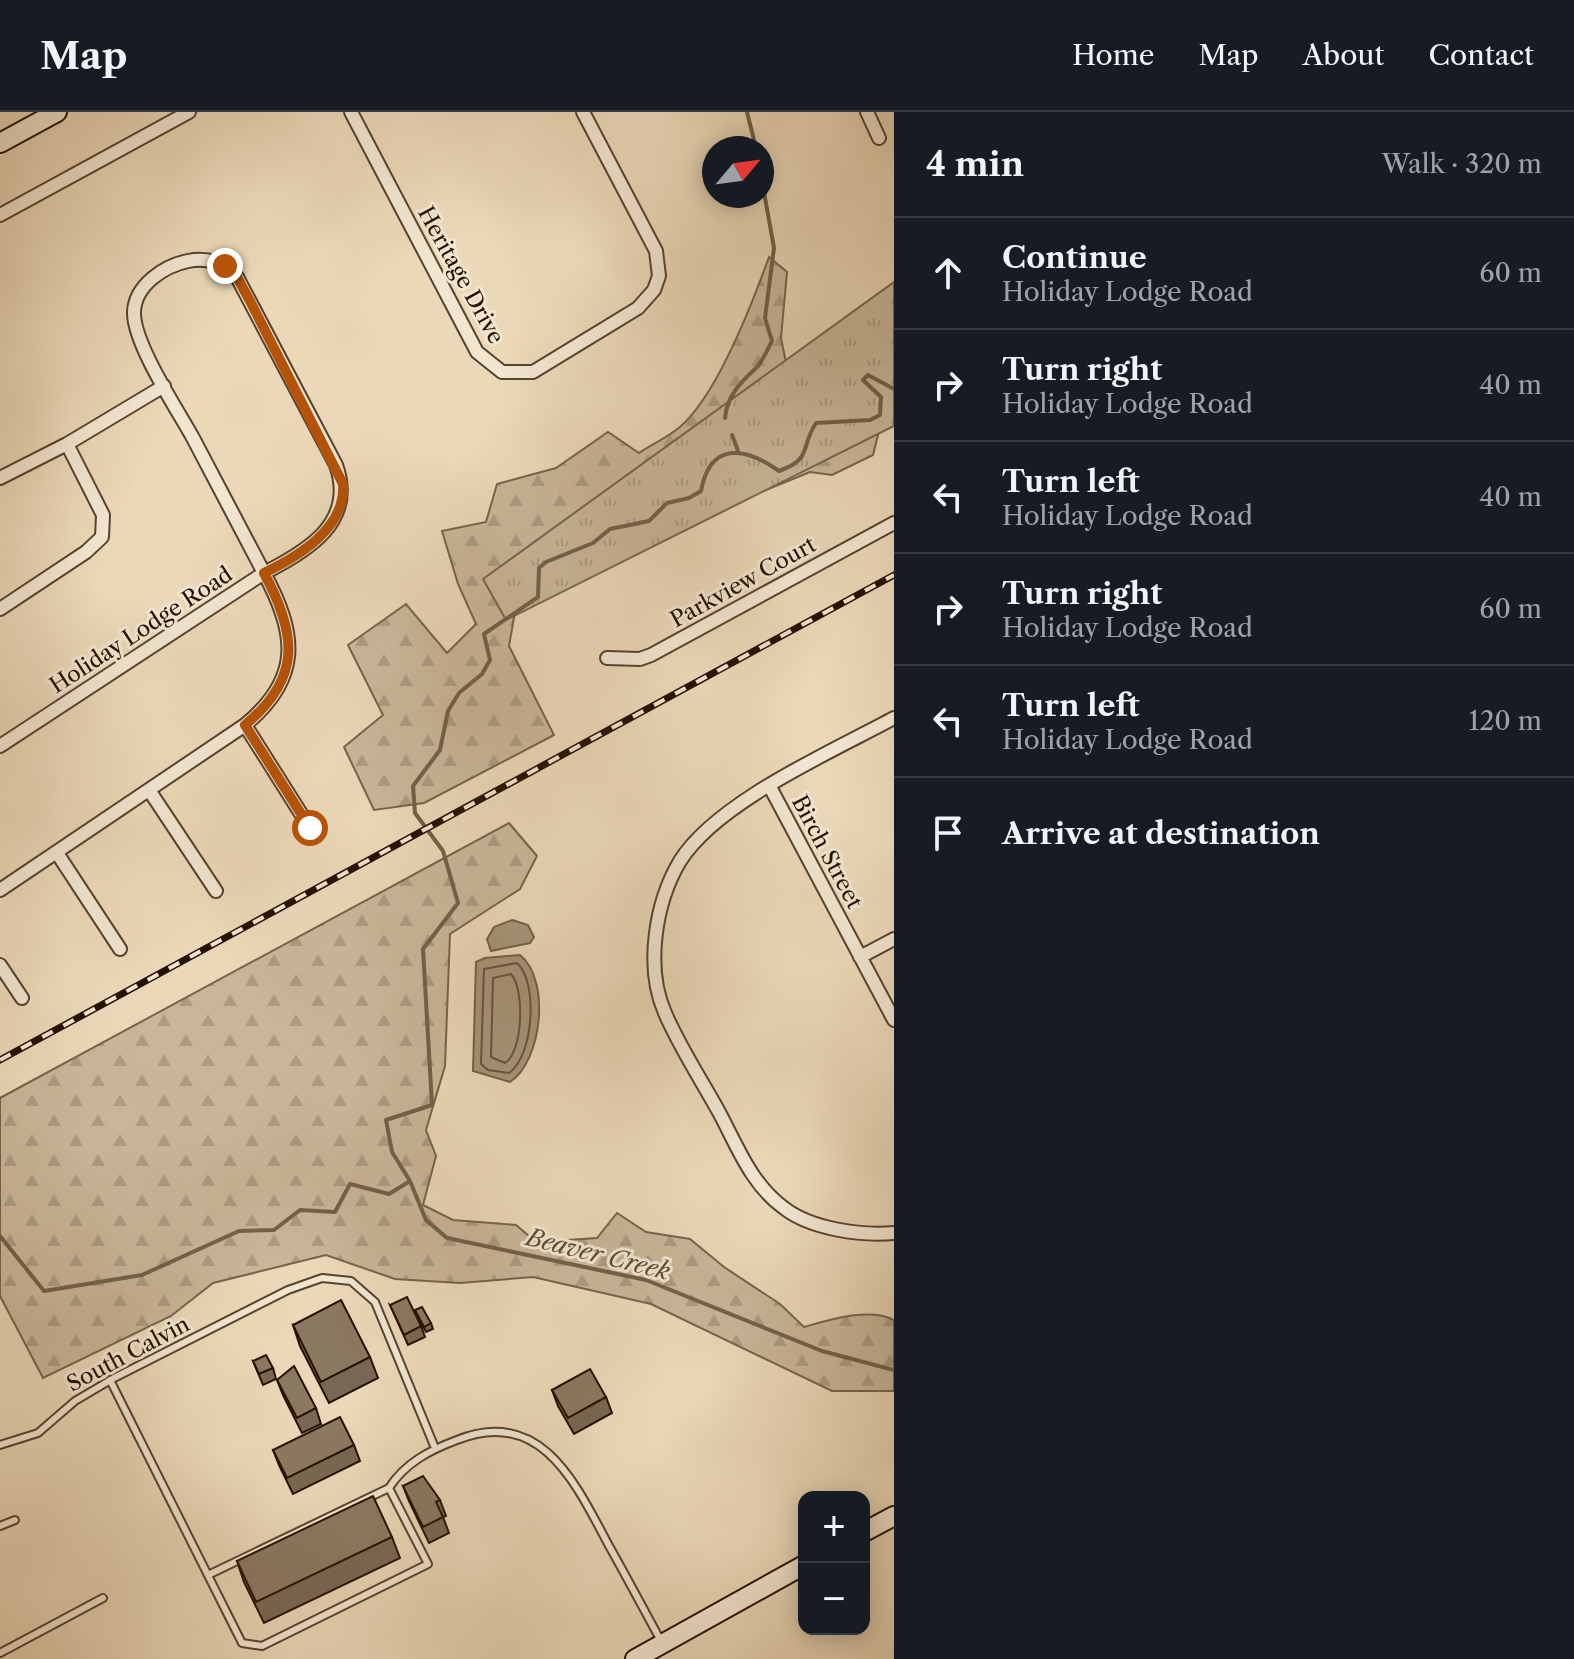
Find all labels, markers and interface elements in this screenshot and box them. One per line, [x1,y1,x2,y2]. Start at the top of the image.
text: Map [40,32,128,79]
text: Home [1072,38,1154,72]
text: Map [1198,38,1258,72]
text: About [1302,38,1384,72]
text: Contact [1428,38,1534,72]
north arrow [702,136,774,208]
text: 4 min [926,143,1024,185]
text: Walk · 320 m [1382,148,1542,180]
street label: Heritage Drive [412,202,510,348]
text: Continue [1002,239,1147,276]
route end [207,248,243,284]
icon: ahead [926,251,970,295]
text: 60 m [1479,257,1542,289]
text: Holiday Lodge Road [1002,276,1253,308]
text: Turn right [1002,351,1162,388]
icon: right [926,363,970,407]
text: 40 m [1479,369,1542,401]
text: Holiday Lodge Road [1002,388,1253,420]
text: Turn left [1002,463,1139,500]
icon: left [926,475,970,519]
text: 40 m [1479,481,1542,513]
text: Holiday Lodge Road [1002,500,1253,532]
street label: Parkview Court [665,531,821,633]
street label: Holiday Lodge Road [45,561,237,699]
text: Turn right [1002,575,1162,612]
icon: right [926,587,970,631]
text: 60 m [1479,593,1542,625]
text: Holiday Lodge Road [1002,612,1253,644]
text: Turn left [1002,687,1139,724]
icon: left [926,699,970,743]
text: 120 m [1468,705,1542,737]
text: Holiday Lodge Road [1002,724,1253,756]
street label: Birch Street [786,791,868,913]
route start [292,810,328,846]
icon: arrive [926,811,970,855]
text: Arrive at destination [1002,815,1320,852]
water label: Beaver Creek [521,1222,673,1286]
street label: South Calvin [62,1310,194,1398]
map controls [798,1491,870,1635]
button: + [798,1491,870,1563]
button: − [798,1563,870,1635]

